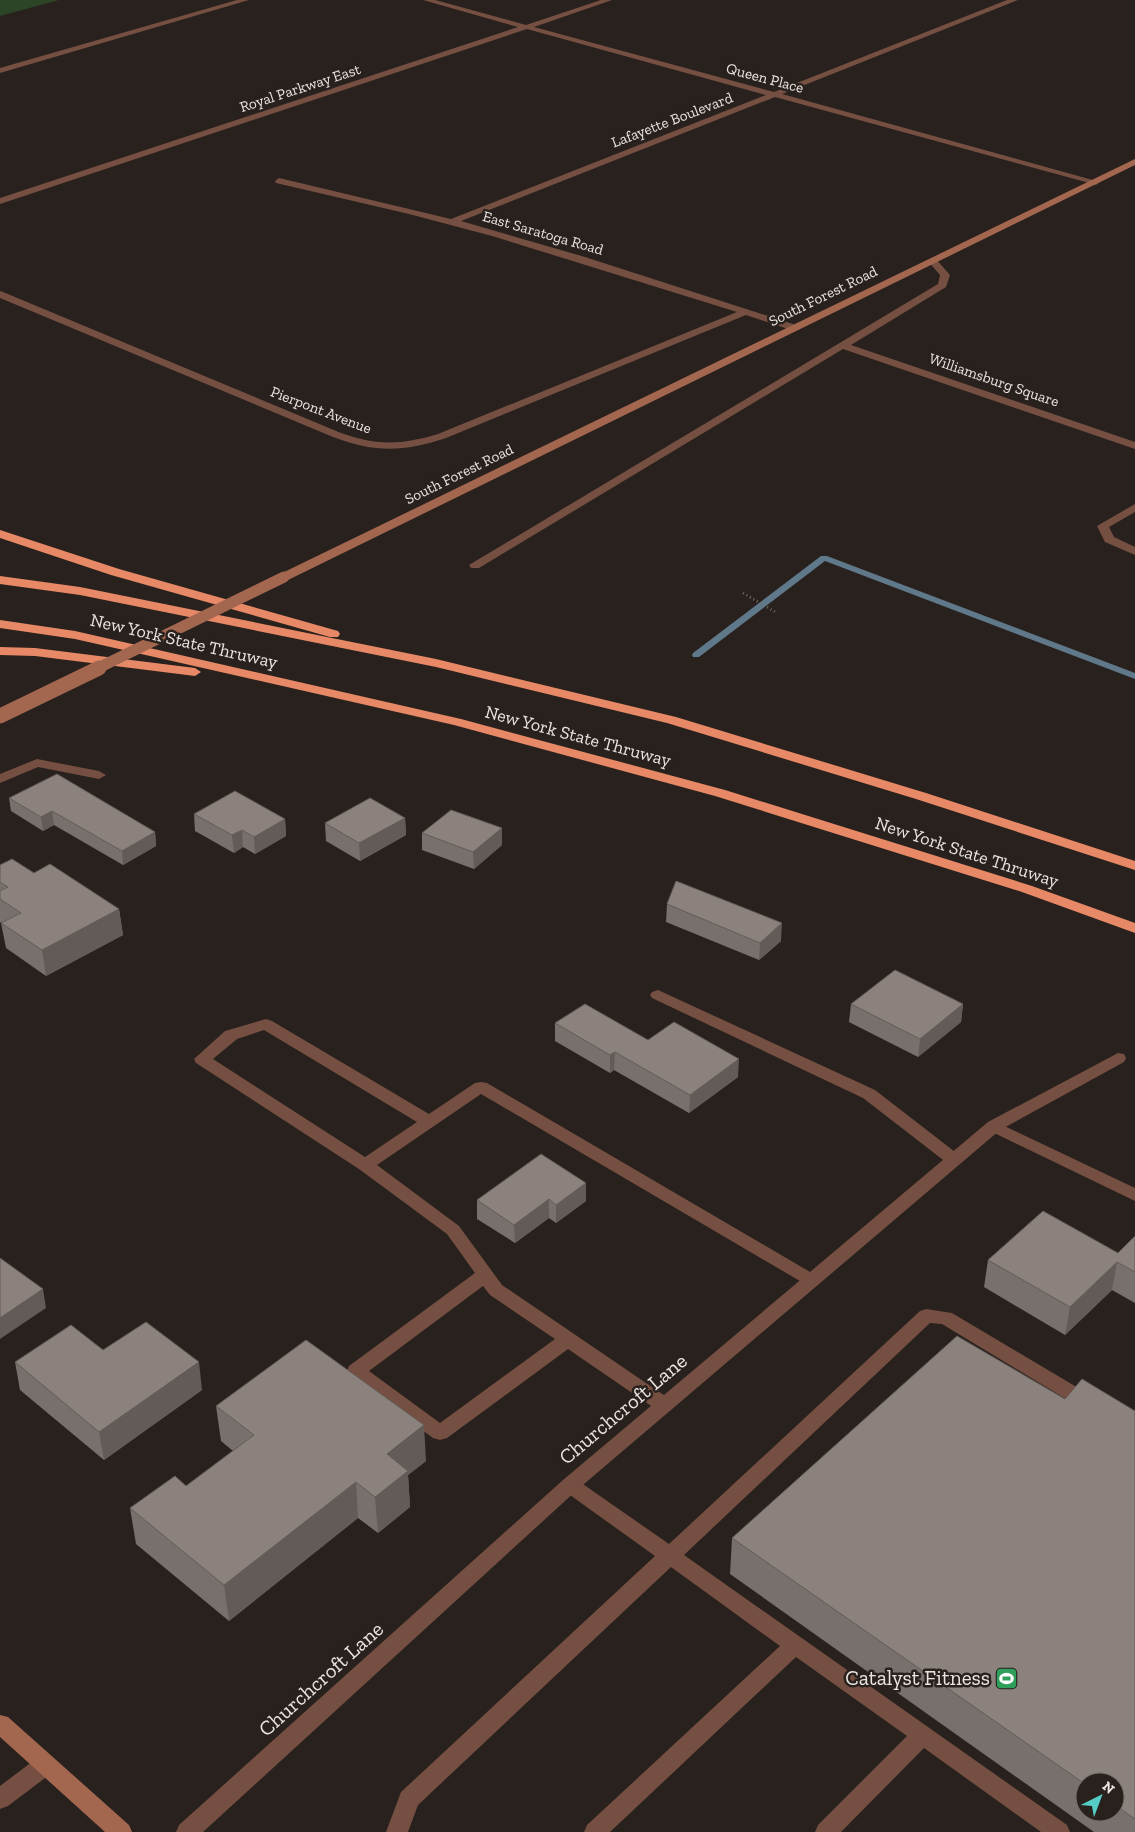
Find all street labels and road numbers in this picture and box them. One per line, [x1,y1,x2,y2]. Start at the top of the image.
street label: Queen Place [724,59,806,97]
street label: Royal Parkway East [237,60,363,116]
street label: Lafayette Boulevard [609,88,736,151]
street label: East Saratoga Road [481,207,606,259]
street label: South Forest Road [766,262,881,330]
street label: Williamsburg Square [927,349,1061,411]
street label: Pierpont Avenue [268,382,374,438]
street label: South Forest Road [402,440,517,508]
street label: New York State Thruway [88,609,281,673]
street label: New York State Thruway [483,701,674,772]
street label: New York State Thruway [872,812,1062,892]
street label: Churchcroft Lane [554,1348,692,1469]
street label: Churchcroft Lane [253,1616,388,1741]

